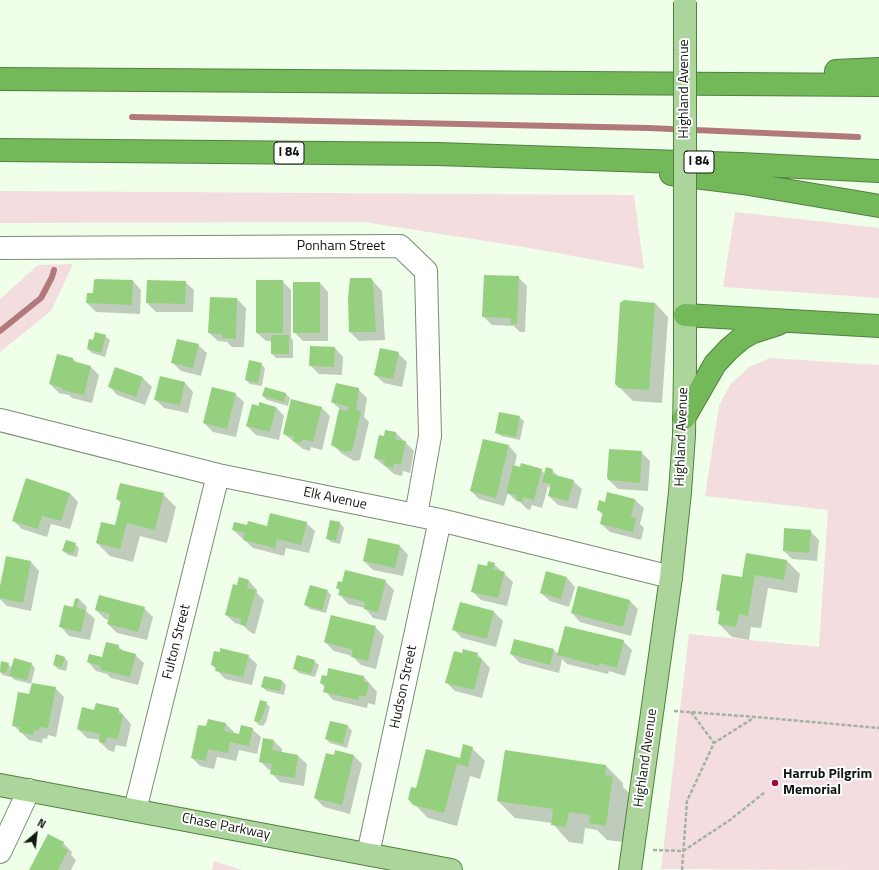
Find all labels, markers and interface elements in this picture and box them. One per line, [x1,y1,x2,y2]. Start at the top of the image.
street label: Highland Avenue [677,39,693,139]
road number: I 84 [274,142,304,164]
road number: I 84 [684,151,714,173]
street label: Ponham Street [297,239,385,255]
street label: Highland Avenue [672,387,692,487]
street label: Elk Avenue [302,484,368,514]
street label: Fulton Street [160,603,194,681]
street label: Hudson Street [387,644,421,730]
street label: Highland Avenue [631,708,661,808]
place label: Harrub Pilgrim Memorial [783,767,872,800]
marker: Harrub Pilgrim Memorial [770,778,780,788]
street label: Chase Parkway [180,810,272,844]
north arrow [16,814,56,854]
text: N [35,815,49,832]

